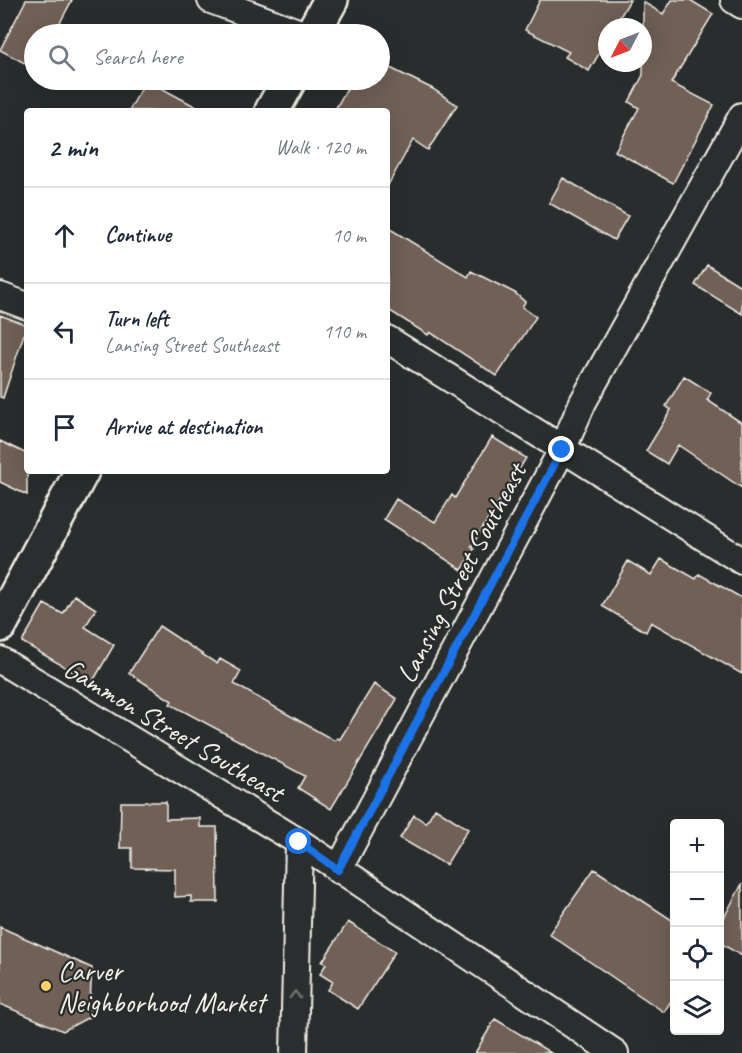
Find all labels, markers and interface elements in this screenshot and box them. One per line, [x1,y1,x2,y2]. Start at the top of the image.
north arrow [598,18,652,72]
search box [24,24,390,90]
icon: search [45,41,78,74]
text: Search here [93,43,183,71]
text: 2 min [48,131,98,164]
text: Walk · 120 m [276,135,366,160]
icon: ahead [48,219,81,252]
text: Continue [105,221,171,249]
text: 10 m [332,223,366,248]
text: Turn left [105,305,169,333]
icon: left [48,315,81,348]
text: 110 m [323,319,366,344]
text: Lansing Street Southeast [105,333,279,358]
icon: arrive [48,411,81,444]
text: Arrive at destination [105,413,262,441]
route end [548,436,574,462]
street label: Lansing Street Southeast [388,455,535,689]
street label: Gammon Street Southeast [58,650,293,811]
map controls [670,819,724,1035]
button: + [670,819,724,873]
route start [285,828,311,854]
button: − [670,873,724,927]
button: locate [670,927,724,981]
place label: Carver Neighborhood Market [58,953,268,1020]
marker: Carver Neighborhood Market [39,979,53,993]
button: layers [670,981,724,1035]
one-way arrow [289,990,301,999]

